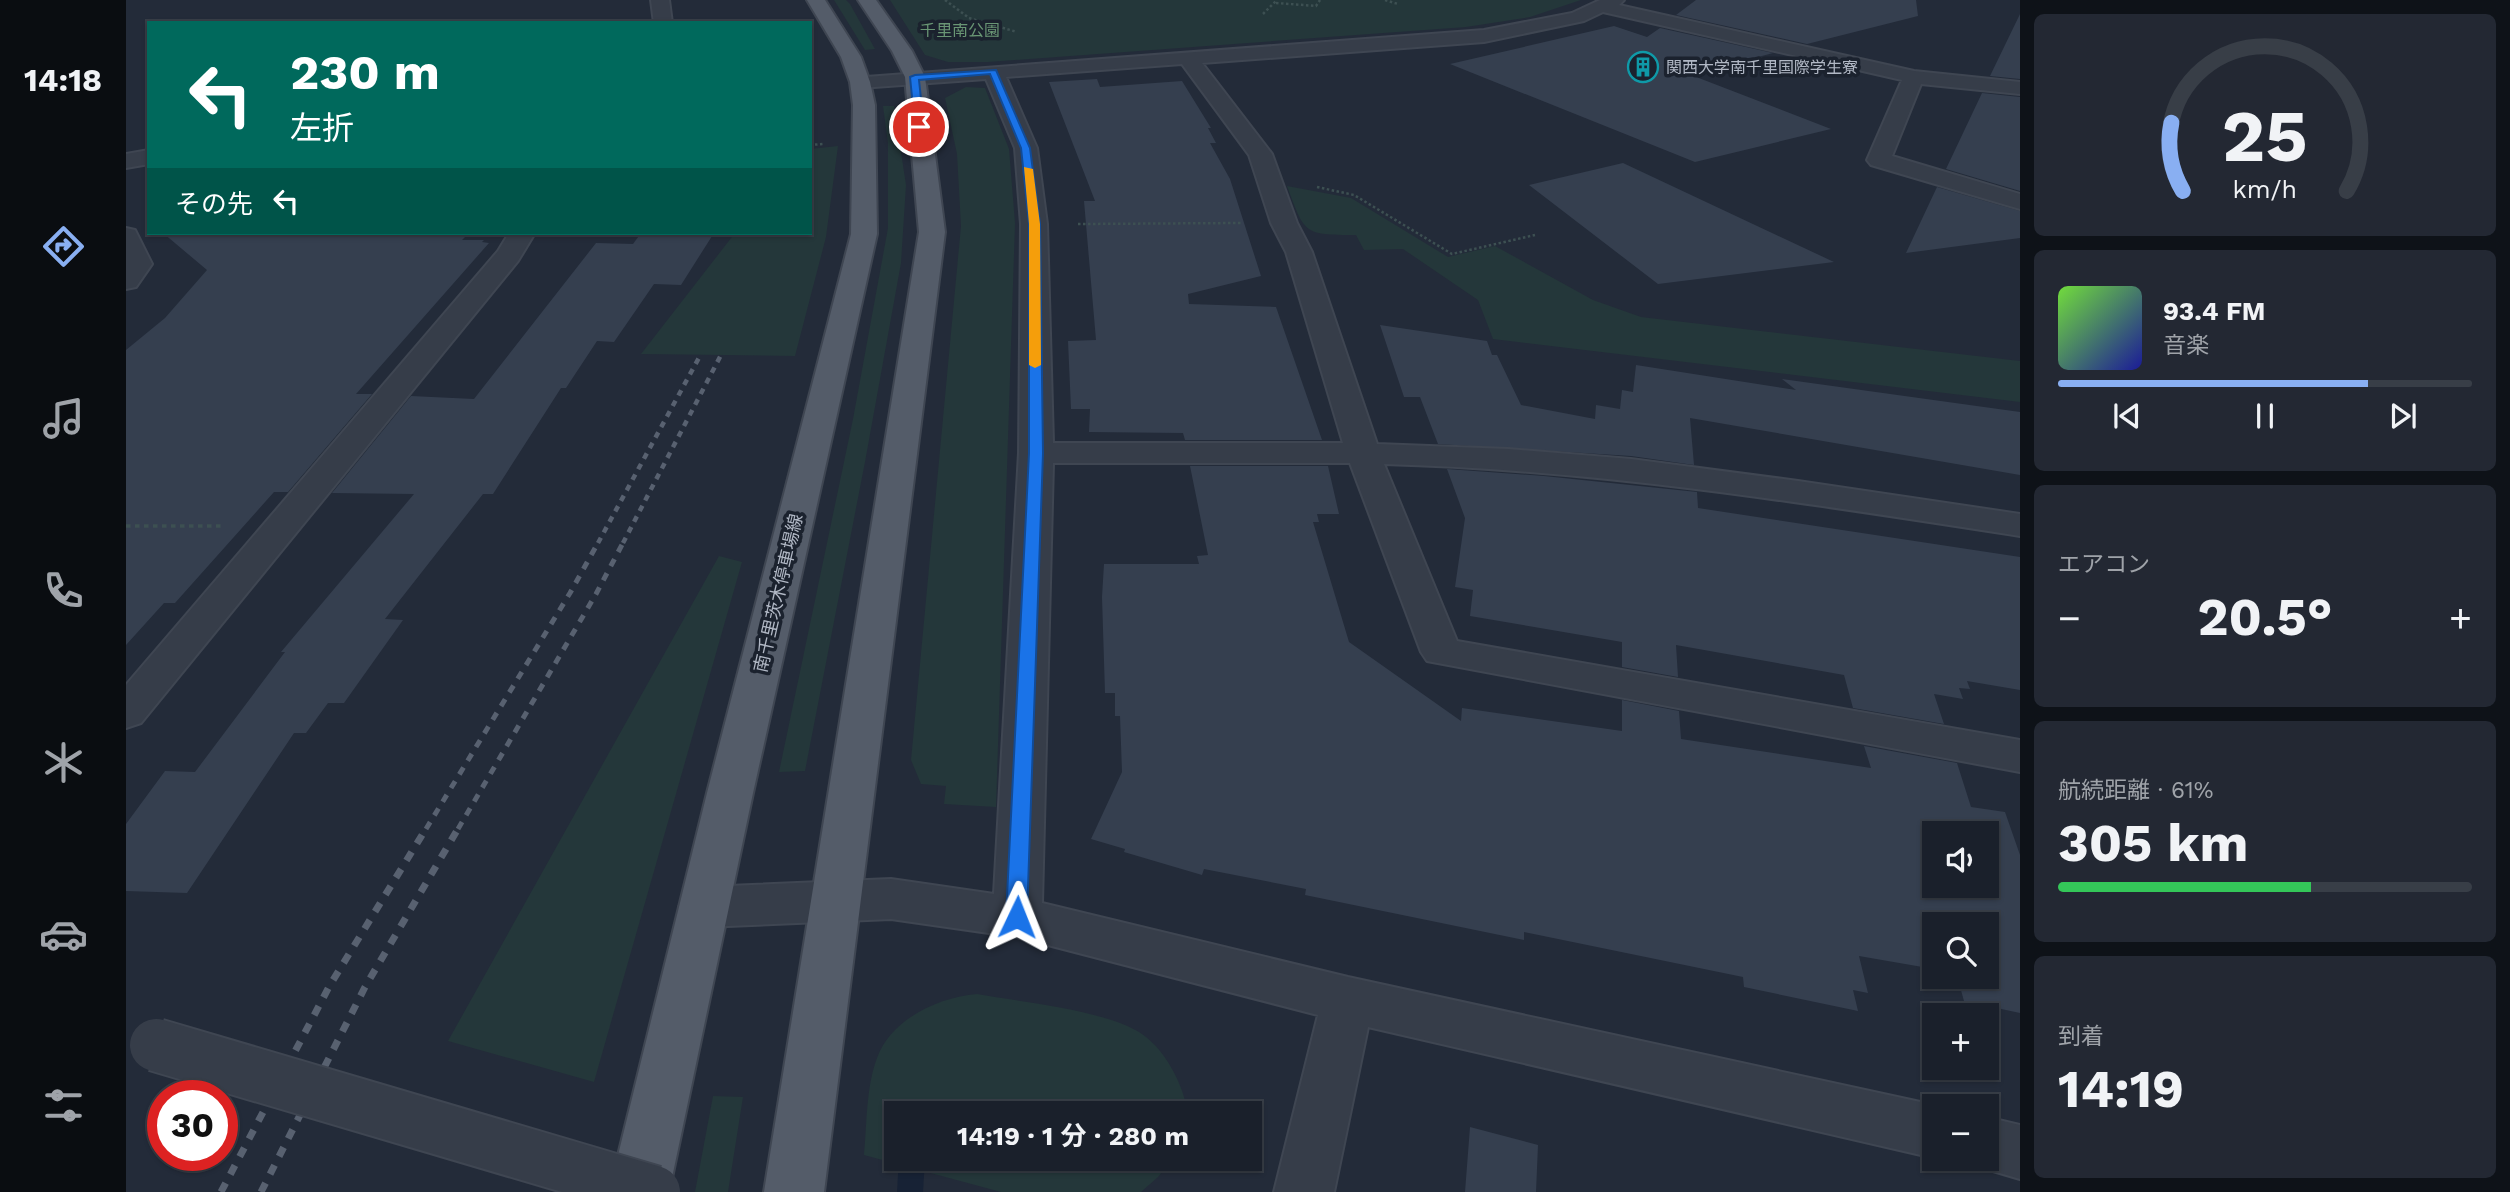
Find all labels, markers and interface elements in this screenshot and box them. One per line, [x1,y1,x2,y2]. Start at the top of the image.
park label: 千里南公園 [920,21,1000,40]
text: 230 m [290,43,440,101]
icon: left [175,49,266,140]
building icon: 関西大学南千里国際学生寮 [1626,50,1660,84]
place label: 関西大学南千里国際学生寮 [1666,58,1858,77]
text: 14:18 [24,61,102,99]
text: 25 [2222,93,2308,179]
pin [889,97,949,157]
icon: arrive [900,108,938,146]
text: 左折 [290,109,354,147]
text: km/h [2233,175,2297,204]
icon: left [267,182,305,220]
text: その先 [175,189,253,219]
icon: directions [39,222,88,271]
text: 93.4 FM [2163,296,2265,326]
text: 音楽 [2163,332,2209,359]
icon: music [39,394,88,443]
icon: previous [2108,397,2146,435]
icon: pause [2246,397,2284,435]
icon: next [2384,397,2422,435]
street label: 南千里茨木停車場線 [750,512,806,674]
text: エアコン [2058,551,2150,578]
icon: phone [39,566,88,615]
text: 20.5° [2197,587,2333,648]
text: − [2058,596,2081,640]
text: + [2449,596,2472,640]
icon: climate [39,738,88,787]
text: 航続距離 · 61% [2058,777,2214,804]
text: 305 km [2058,813,2248,874]
map controls [1922,821,1999,1171]
button: sound [1922,821,1999,898]
position arrow [980,880,1054,954]
icon: car [39,910,88,959]
button: search [1922,912,1999,989]
button: + [1922,1003,1999,1080]
text: 到着 [2058,1023,2104,1050]
text: 14:19 [2058,1059,2184,1120]
speed limit sign: 30 [147,1080,238,1171]
icon: filters [39,1081,88,1130]
button: − [1922,1094,1999,1171]
text: 14:19 · 1 分 · 280 m [957,1121,1189,1151]

